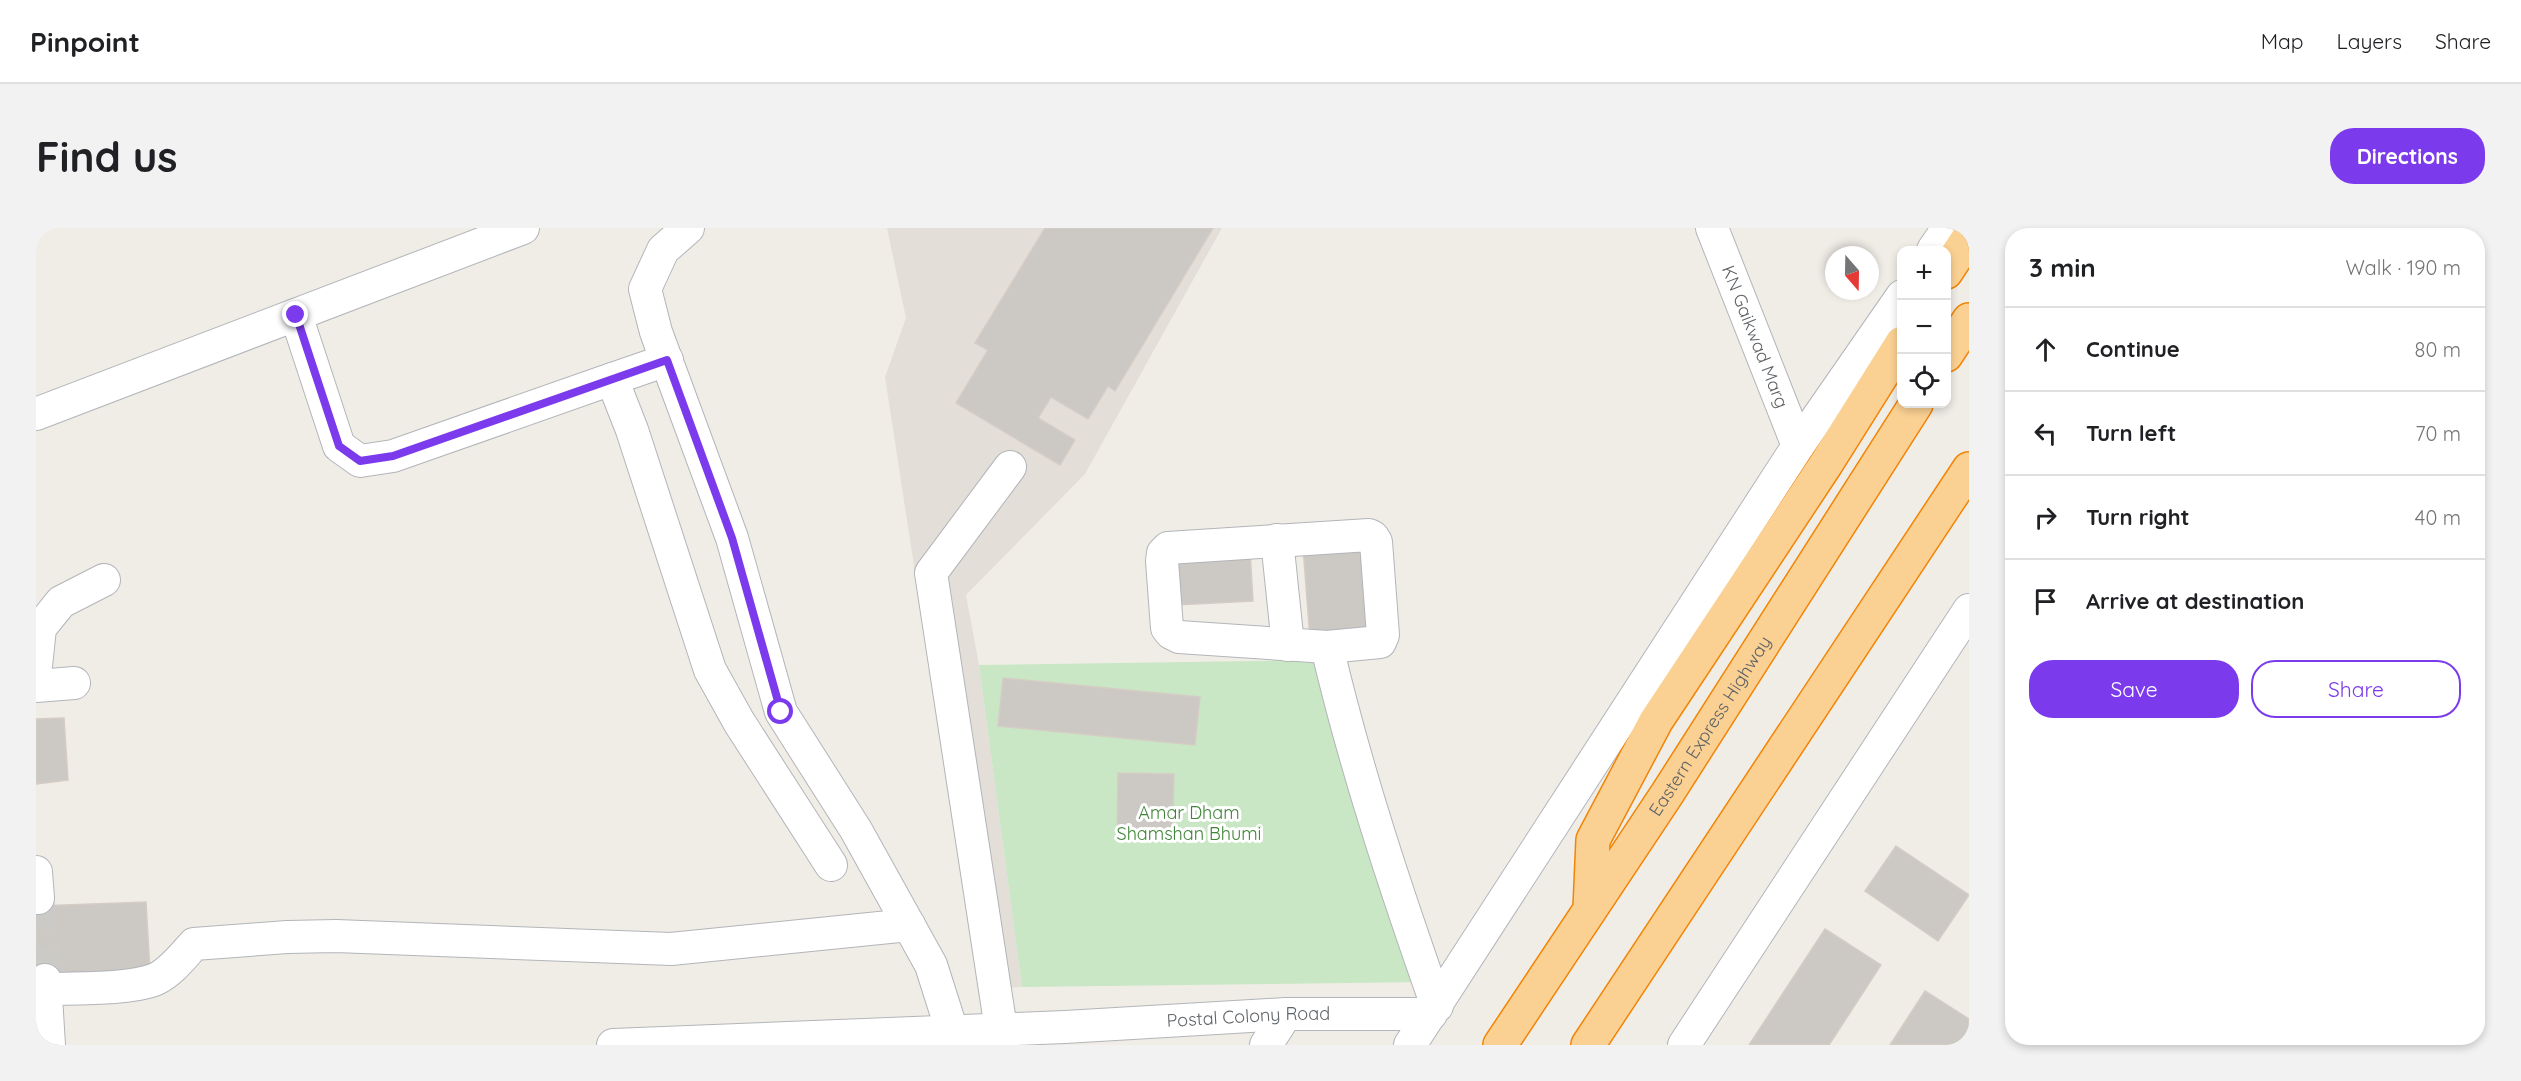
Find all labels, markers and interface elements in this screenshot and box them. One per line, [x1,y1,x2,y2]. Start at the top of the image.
text: Pinpoint [30,24,140,59]
text: Map [2261,28,2304,54]
text: Layers [2337,28,2402,54]
text: Share [2435,28,2491,54]
button: Directions [2330,128,2485,184]
text: Find us [36,130,178,183]
north arrow [1825,246,1879,300]
map controls [1897,246,1951,408]
button: + [1897,246,1951,300]
text: 3 min [2029,251,2096,284]
text: Walk · 190 m [2345,255,2461,280]
street label: KN Gaikwad Marg [1717,262,1794,411]
button: − [1897,300,1951,354]
route end [282,301,308,327]
icon: ahead [2029,333,2062,366]
text: Continue [2086,335,2180,363]
text: 80 m [2415,337,2461,362]
button: locate [1897,354,1951,408]
icon: left [2029,417,2062,450]
text: Turn left [2086,419,2176,447]
text: 70 m [2415,421,2461,446]
icon: right [2029,501,2062,534]
text: Turn right [2086,503,2190,531]
text: 40 m [2415,505,2461,530]
icon: arrive [2029,585,2062,618]
text: Arrive at destination [2086,587,2304,615]
street label: Eastern Express Highway [1644,631,1776,820]
button: Save [2029,660,2239,718]
button: Share [2251,660,2461,718]
route start [767,698,793,724]
park label: Amar Dham Shamshan Bhumi [1117,801,1261,845]
street label: Postal Colony Road [1166,1002,1330,1032]

